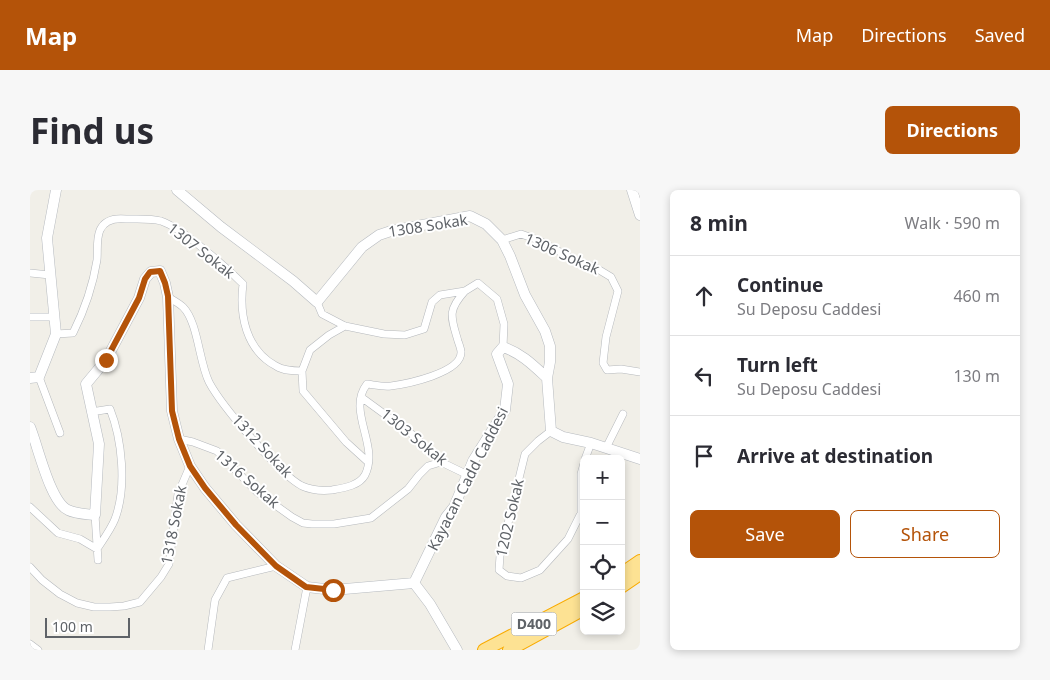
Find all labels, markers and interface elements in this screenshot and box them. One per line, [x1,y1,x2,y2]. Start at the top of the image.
text: Map [25,19,77,52]
text: Map [796,23,833,47]
text: Directions [861,23,947,47]
text: Saved [975,23,1025,47]
button: Directions [885,106,1020,154]
text: Find us [30,107,154,154]
street label: 1308 Sokak [387,209,469,241]
text: 8 min [690,209,748,237]
text: Walk · 590 m [905,212,1000,234]
street label: 1307 Sokak [164,218,239,283]
street label: 1306 Sokak [522,228,603,278]
text: Continue [737,272,823,298]
icon: ahead [690,282,718,310]
text: 460 m [953,285,1000,307]
text: Su Deposu Caddesi [737,298,881,320]
route end [95,349,118,372]
text: Turn left [737,352,818,378]
icon: left [690,362,718,390]
text: 130 m [953,365,1000,387]
text: Su Deposu Caddesi [737,378,881,400]
street label: 1303 Sokak [377,403,452,469]
street label: Kayacan Cadd Caddesi [422,403,512,554]
street label: 1312 Sokak [228,409,297,481]
icon: arrive [690,442,718,470]
text: Arrive at destination [737,443,933,469]
street label: 1316 Sokak [211,444,284,512]
map controls [580,455,625,635]
button: + [580,455,625,500]
street label: 1202 Sokak [490,477,528,559]
street label: 1318 Sokak [156,484,190,566]
button: − [580,500,625,545]
button: Save [690,510,840,558]
button: Share [850,510,1000,558]
button: locate [580,545,625,590]
route start [322,579,345,602]
button: layers [580,590,625,635]
road number: D400 [512,612,556,636]
scale bar [45,615,130,638]
text: 100 m [52,617,93,636]

